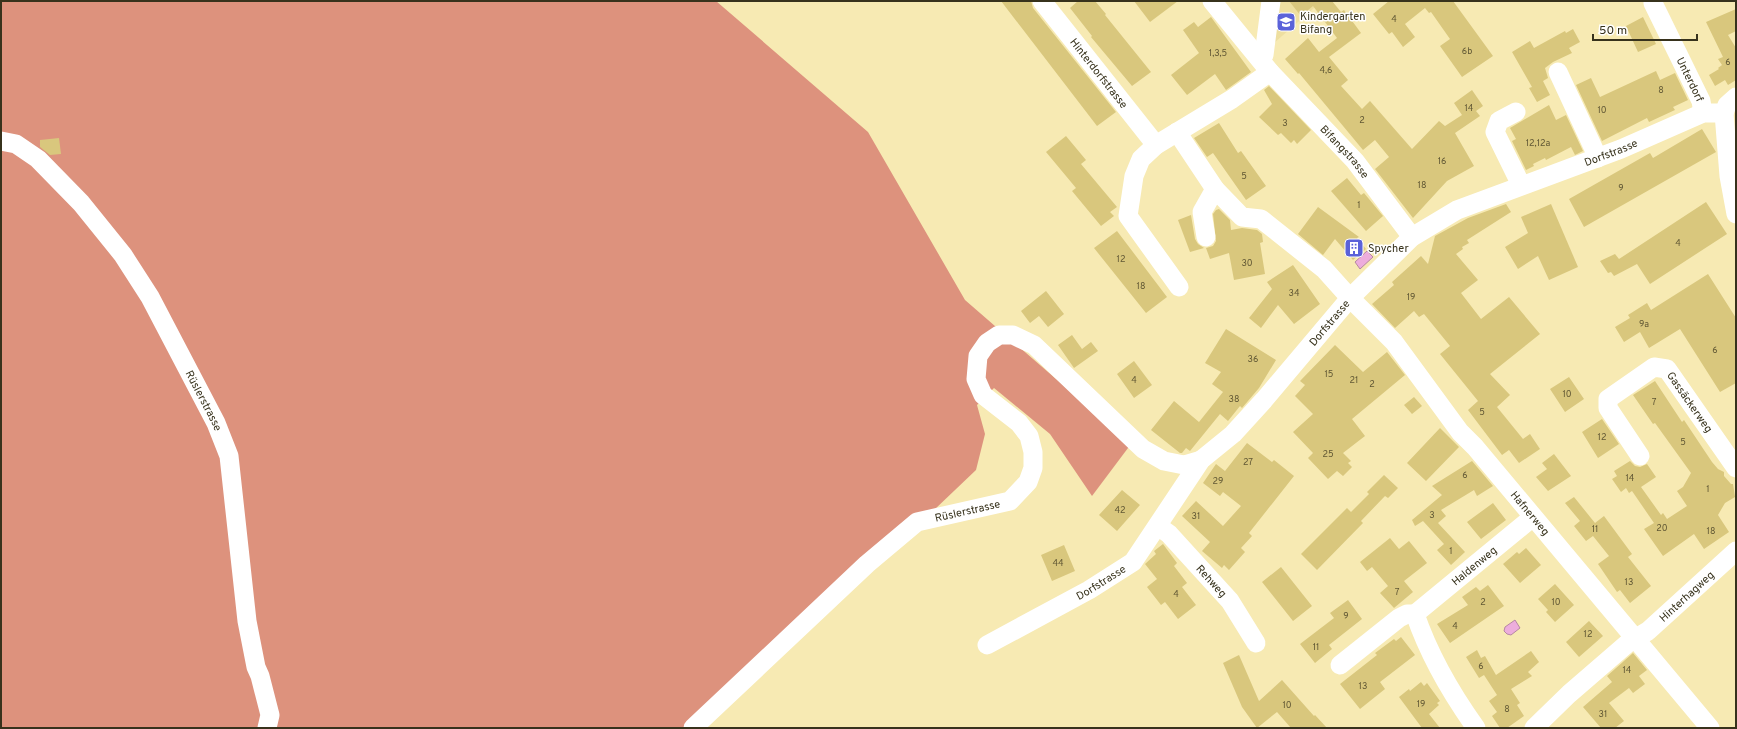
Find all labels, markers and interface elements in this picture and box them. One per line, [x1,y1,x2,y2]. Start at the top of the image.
place label: Kindergarten Bifang [1300,10,1366,37]
school or university icon: Kindergarten Bifang [1275,11,1297,33]
house number: 4 [1391,14,1397,25]
scale bar [1593,16,1697,42]
text: 50 m [1599,23,1627,39]
street label: Hinterdorfstrasse [1066,36,1130,112]
house number: 6b [1462,46,1472,57]
house number: 1,3,5 [1209,48,1227,59]
street label: Unterdorf [1673,55,1706,105]
house number: 6 [1725,57,1731,68]
house number: 4,6 [1320,65,1332,76]
house number: 8 [1658,85,1664,96]
house number: 14 [1465,103,1474,114]
house number: 10 [1597,105,1607,116]
house number: 2 [1359,115,1365,126]
house number: 3 [1282,118,1288,129]
street label: Bifangstrasse [1317,123,1372,182]
street label: Dorfstrasse [1583,137,1640,170]
house number: 12,12a [1526,138,1551,149]
house number: 16 [1438,156,1446,167]
house number: 5 [1241,171,1247,182]
house number: 18 [1418,180,1426,191]
house number: 9 [1618,183,1624,194]
house number: 1 [1357,200,1361,211]
building icon: Spycher [1343,237,1365,259]
house number: 4 [1675,238,1681,249]
place label: Spycher [1368,242,1409,256]
house number: 12 [1117,254,1125,265]
house number: 30 [1241,258,1253,269]
house number: 18 [1137,281,1145,292]
house number: 34 [1288,288,1300,299]
house number: 19 [1407,292,1415,303]
street label: Dorfstrasse [1307,297,1353,349]
house number: 9a [1639,319,1649,330]
house number: 6 [1712,345,1718,356]
house number: 36 [1248,354,1258,365]
street label: Rüslerstrasse [182,368,224,433]
house number: 15 [1325,369,1333,380]
street label: Gassäckerweg [1663,369,1715,436]
house number: 4 [1131,375,1137,386]
house number: 21 [1350,375,1358,386]
house number: 2 [1369,379,1375,390]
house number: 10 [1562,389,1572,400]
house number: 38 [1229,394,1239,405]
house number: 7 [1652,397,1657,408]
house number: 5 [1479,407,1485,418]
house number: 12 [1598,432,1606,443]
house number: 5 [1680,437,1686,448]
house number: 25 [1322,449,1334,460]
house number: 27 [1243,457,1253,468]
house number: 6 [1462,470,1468,481]
house number: 14 [1626,473,1635,484]
house number: 29 [1213,476,1223,487]
house number: 1 [1706,484,1710,495]
street label: Hafnerweg [1507,489,1552,539]
street label: Rüslerstrasse [934,497,1002,526]
house number: 42 [1114,505,1126,516]
house number: 3 [1429,510,1435,521]
house number: 31 [1192,511,1200,522]
house number: 20 [1656,523,1668,534]
house number: 11 [1592,524,1598,535]
house number: 18 [1707,526,1715,537]
street label: Haldenweg [1449,544,1500,589]
house number: 1 [1449,546,1453,557]
house number: 44 [1052,558,1064,569]
street label: Dorfstrasse [1074,562,1129,604]
street label: Rehweg [1193,562,1229,601]
street label: Hinterhagweg [1657,568,1717,625]
house number: 13 [1625,577,1633,588]
house number: 7 [1395,587,1400,598]
house number: 4 [1173,589,1179,600]
house number: 2 [1480,597,1486,608]
house number: 10 [1551,597,1561,608]
house number: 9 [1343,611,1349,622]
house number: 4 [1452,621,1458,632]
house number: 12 [1584,629,1592,640]
house number: 11 [1313,642,1319,653]
house number: 6 [1478,661,1484,672]
house number: 14 [1623,665,1632,676]
house number: 13 [1359,681,1367,692]
house number: 19 [1417,699,1425,710]
house number: 10 [1282,700,1292,711]
house number: 8 [1504,704,1510,715]
house number: 31 [1599,709,1607,720]

